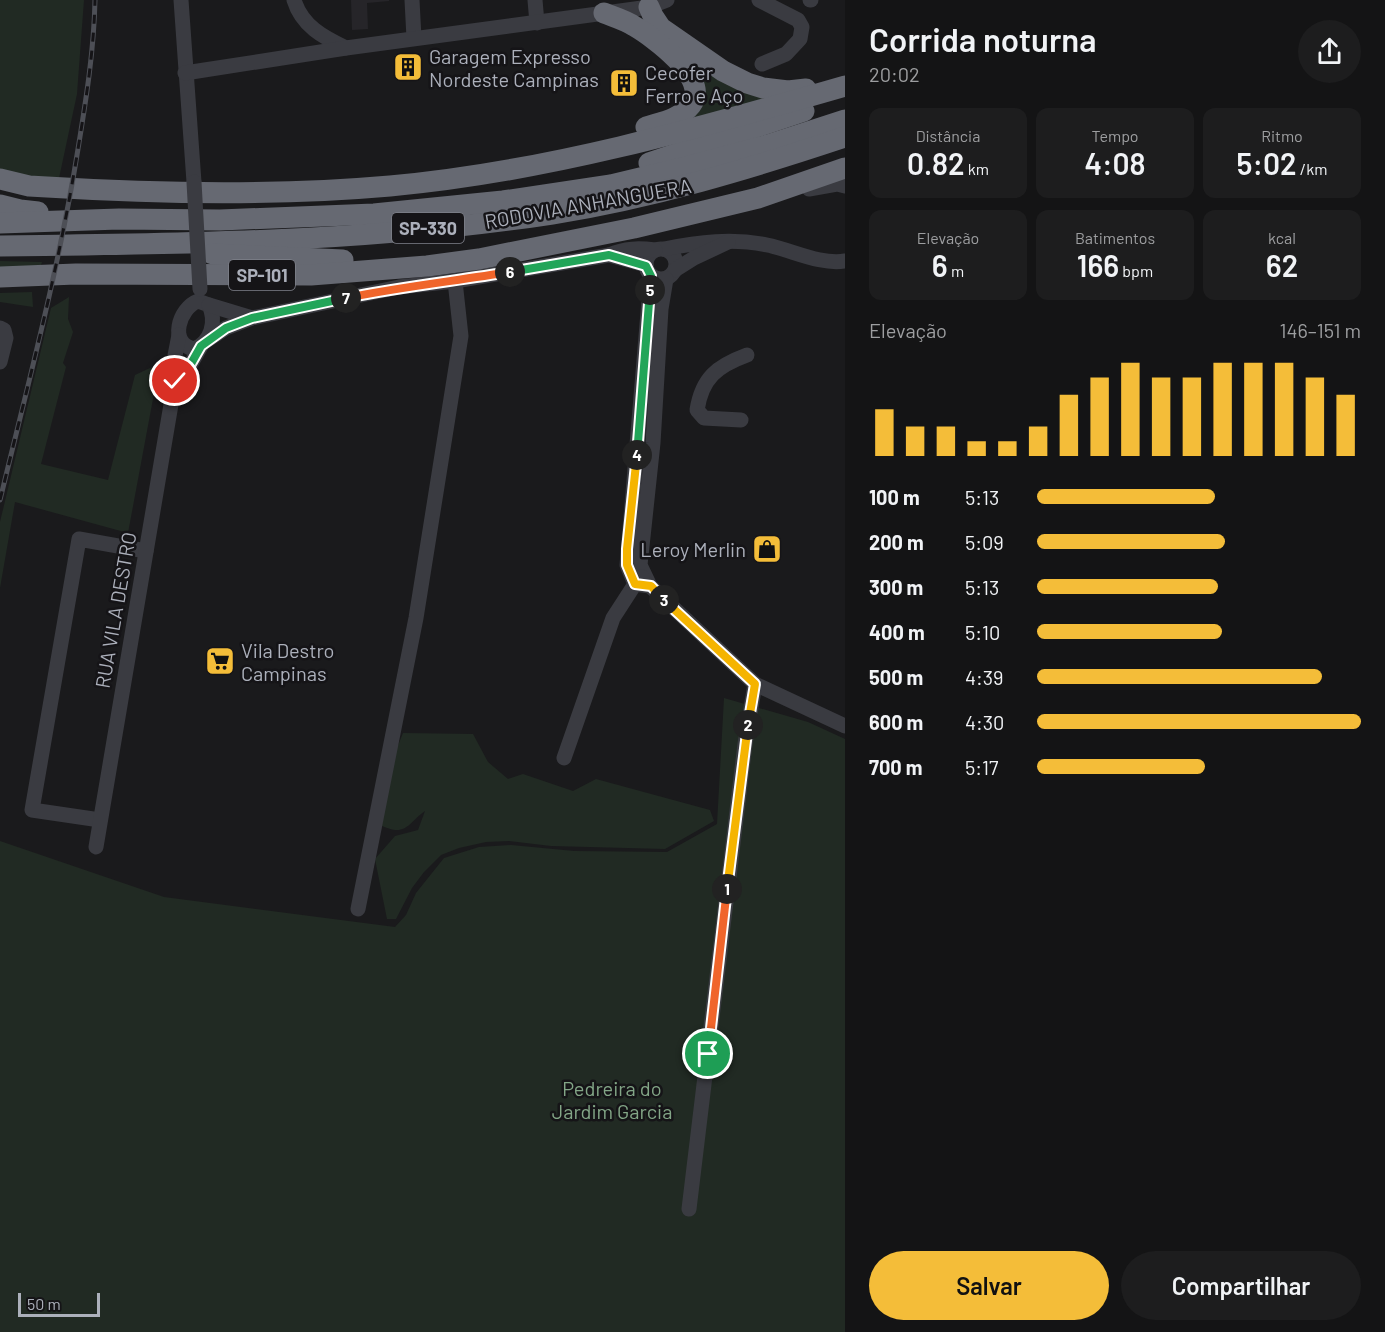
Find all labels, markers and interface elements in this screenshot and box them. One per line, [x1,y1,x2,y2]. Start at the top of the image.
text: Corrida noturna [869,19,1096,59]
button: share [1298,20,1361,83]
place label: Garagem Expresso Nordeste Campinas [429,44,599,91]
building icon: Garagem Expresso Nordeste Campinas [392,51,424,83]
place label: Cecofer Ferro e Aço [645,60,743,107]
text: 20:02 [869,62,920,86]
building icon: Cecofer Ferro e Aço [608,67,640,99]
text: Distância [916,126,980,145]
text: Tempo [1091,126,1139,145]
text: Ritmo [1261,126,1303,145]
text: 0.82 [907,145,965,181]
text: 4:08 [1084,145,1146,181]
text: 5:02 [1237,145,1297,181]
text: km [965,159,989,178]
text: /km [1297,159,1327,178]
street label: RODOVIA ANHANGUERA [483,173,693,233]
road number: SP-330 [392,213,464,243]
text: Elevação [917,228,979,247]
text: Batimentos [1075,228,1155,247]
text: kcal [1268,228,1296,247]
text: 6 [932,247,948,283]
text: 166 [1077,247,1119,283]
text: 62 [1266,247,1298,283]
pin: 6 [495,257,525,287]
road number: SP-101 [229,260,295,290]
text: m [948,261,964,280]
text: bpm [1119,261,1153,280]
text: 6 [506,262,514,281]
pin: 5 [635,275,665,305]
text: 5 [646,280,654,299]
pin: 7 [331,283,361,313]
text: 7 [342,288,350,307]
text: Elevação [869,318,947,342]
text: 146–151 m [1279,318,1361,342]
pin [149,355,200,406]
icon: check [158,364,191,397]
pin: 4 [622,440,652,470]
text: 4 [632,445,642,464]
text: 100 m [869,485,920,509]
text: 5:13 [965,485,999,509]
street label: RUA VILA DESTRO [89,530,141,690]
text: 200 m [869,530,924,554]
text: 5:09 [965,530,1004,554]
shop icon: Leroy Merlin [751,533,783,565]
place label: Leroy Merlin [640,537,746,561]
text: 300 m [869,575,923,599]
text: 5:13 [965,575,999,599]
pin: 3 [649,585,679,615]
text: 3 [660,590,668,609]
text: 400 m [869,620,925,644]
text: 5:10 [965,620,1000,644]
place label: Vila Destro Campinas [241,638,335,685]
supermarket icon: Vila Destro Campinas [204,645,236,677]
text: 500 m [869,665,923,689]
text: 4:39 [965,665,1004,689]
pin: 2 [733,710,763,740]
text: 600 m [869,710,923,734]
text: 4:30 [965,710,1004,734]
text: 2 [744,715,752,734]
text: 700 m [869,755,922,779]
text: 5:17 [965,755,999,779]
pin: 1 [712,874,742,904]
text: 1 [724,879,730,898]
pin [682,1028,733,1079]
icon: arrive [691,1037,724,1070]
park label: Pedreira do Jardim Garcia [552,1076,672,1123]
button: Salvar [869,1251,1109,1320]
button: Compartilhar [1121,1251,1361,1320]
scale bar [18,1290,100,1318]
text: 50 m [27,1294,61,1313]

